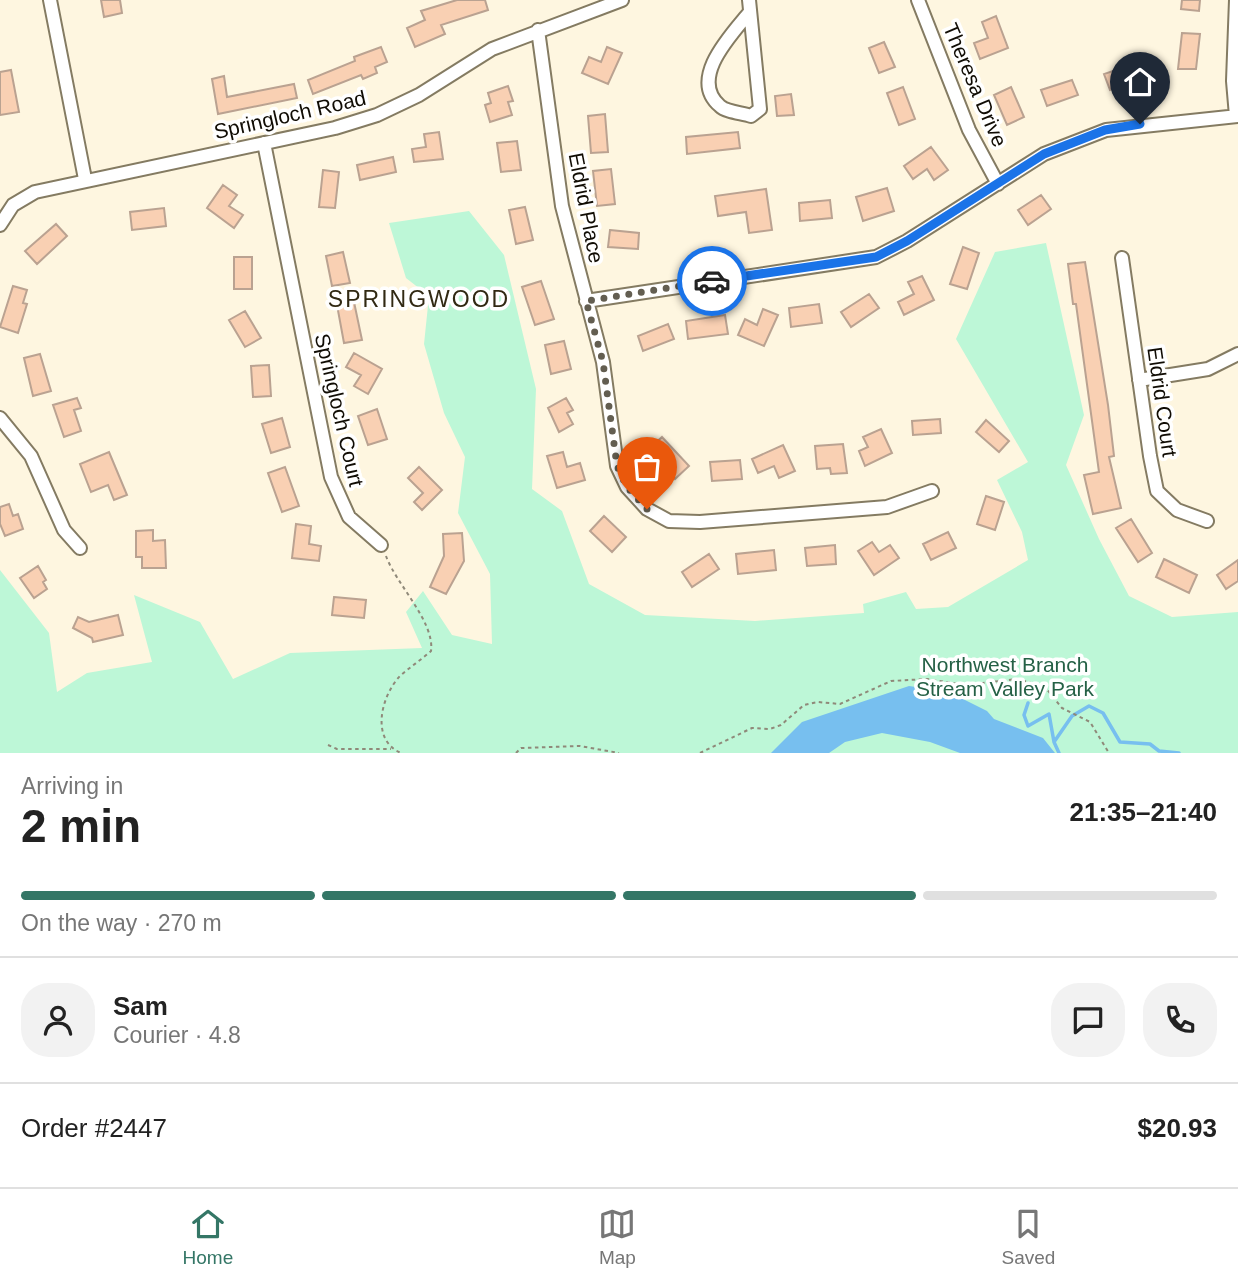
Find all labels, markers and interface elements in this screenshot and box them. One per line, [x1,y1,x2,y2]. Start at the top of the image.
street label: Theresa Drive [939,20,1012,150]
pin [1110,52,1170,124]
icon: home [1121,63,1159,101]
street label: Springloch Road [212,86,368,143]
street label: Eldrid Place [565,151,608,265]
courier [677,246,747,316]
icon: car [693,262,731,300]
district label: SPRINGWOOD [328,286,510,312]
street label: Springloch Court [311,331,368,489]
street label: Eldrid Court [1143,345,1182,459]
pin [617,437,677,509]
icon: bag [628,448,666,486]
park label: Northwest Branch Stream Valley Park [916,653,1095,700]
text: Arriving in [21,773,123,799]
text: 21:35–21:40 [1070,797,1217,827]
text: 2 min [21,800,141,852]
text: On the way · 270 m [21,910,222,936]
button: person [21,983,95,1057]
button: chat [1051,983,1125,1057]
button: phone [1143,983,1217,1057]
text: Sam [113,991,168,1021]
text: Courier · 4.8 [113,1022,241,1048]
text: Order #2447 [21,1113,167,1143]
text: $20.93 [1137,1113,1217,1143]
tab: Home [183,1205,233,1269]
tab: Map [598,1205,636,1269]
tab: Saved [1002,1205,1055,1269]

